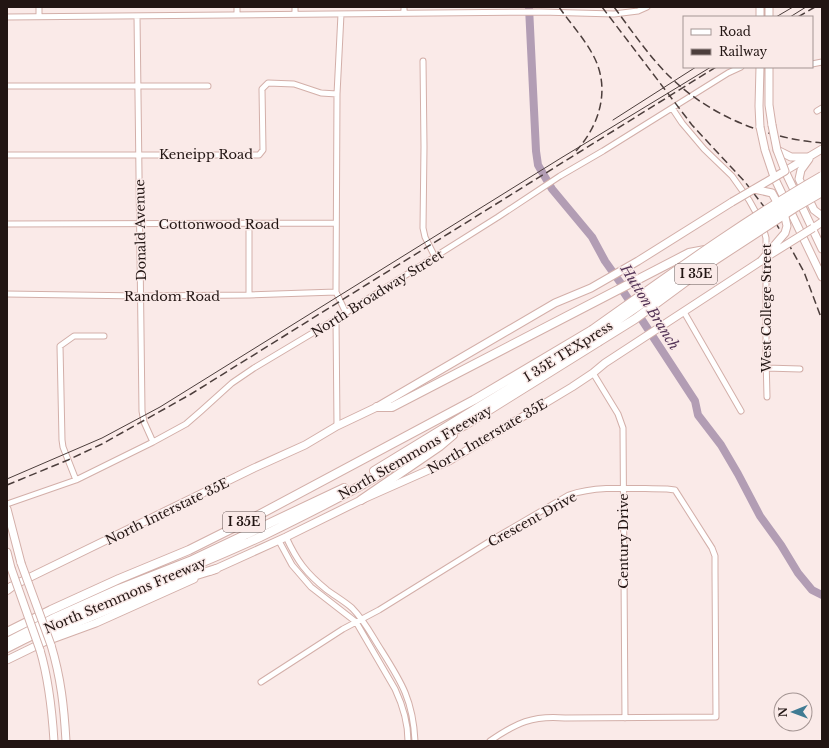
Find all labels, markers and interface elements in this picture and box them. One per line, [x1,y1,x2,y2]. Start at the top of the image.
legend [683,16,813,68]
text: Road [719,24,751,39]
text: Railway [719,44,768,59]
street label: Keneipp Road [159,146,253,163]
street label: Donald Avenue [131,179,150,281]
street label: Cottonwood Road [159,216,280,233]
street label: West College Street [758,243,775,374]
street label: North Broadway Street [308,246,447,341]
water label: Hutton Branch [616,260,683,353]
road number: I 35E [675,264,717,284]
street label: Random Road [124,288,220,305]
street label: I 35E TEXpress [521,317,616,386]
street label: North Interstate 35E [424,395,550,478]
street label: North Stemmons Freeway [335,401,496,504]
street label: North Interstate 35E [103,474,232,549]
street label: Crescent Drive [485,488,580,551]
street label: Century Drive [615,493,632,589]
road number: I 35E [223,512,265,532]
street label: North Stemmons Freeway [41,553,210,637]
north arrow [773,692,813,732]
text: N [776,706,790,717]

